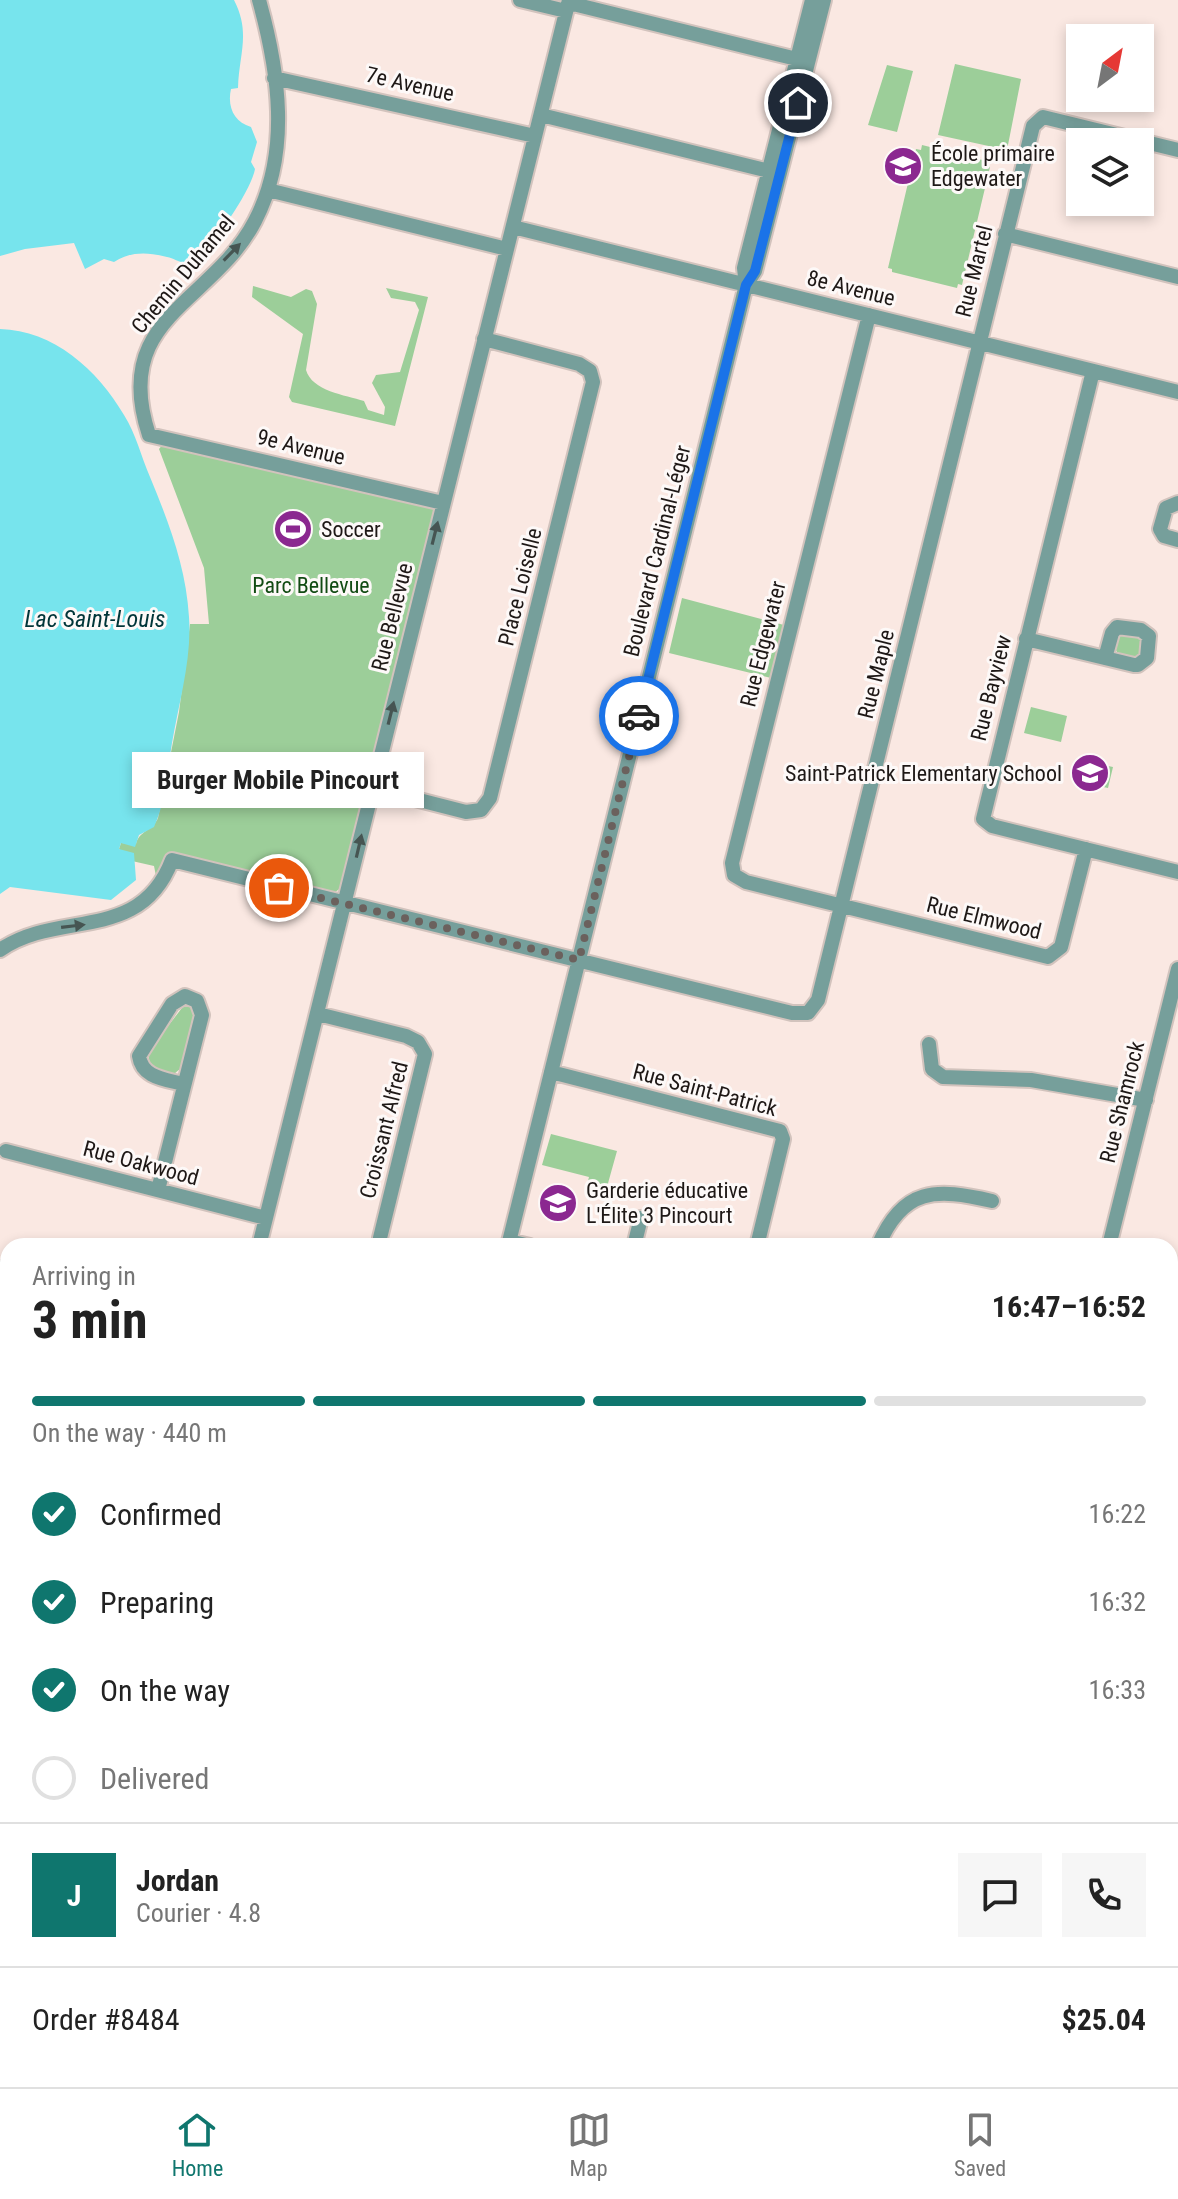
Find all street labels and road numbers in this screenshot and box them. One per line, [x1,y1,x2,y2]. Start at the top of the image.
street label: 7e Avenue [364,62,456,106]
street label: Chemin Duhamel [126,210,240,338]
street label: Rue Martel [951,222,997,320]
street label: 8e Avenue [805,265,897,311]
street label: 9e Avenue [255,424,347,470]
street label: Boulevard Cardinal-Léger [619,442,695,659]
street label: Place Loiselle [493,525,547,649]
street label: Rue Bellevue [366,560,418,674]
street label: Rue Edgewater [735,578,791,710]
street label: Rue Maple [853,627,899,721]
street label: Rue Bayview [966,632,1016,744]
street label: Rue Elmwood [924,892,1044,944]
street label: Rue Shamrock [1095,1039,1149,1165]
street label: Croissant Alfred [355,1059,413,1201]
street label: Rue Saint-Patrick [630,1059,780,1121]
street label: Rue Oakwood [80,1136,202,1190]

